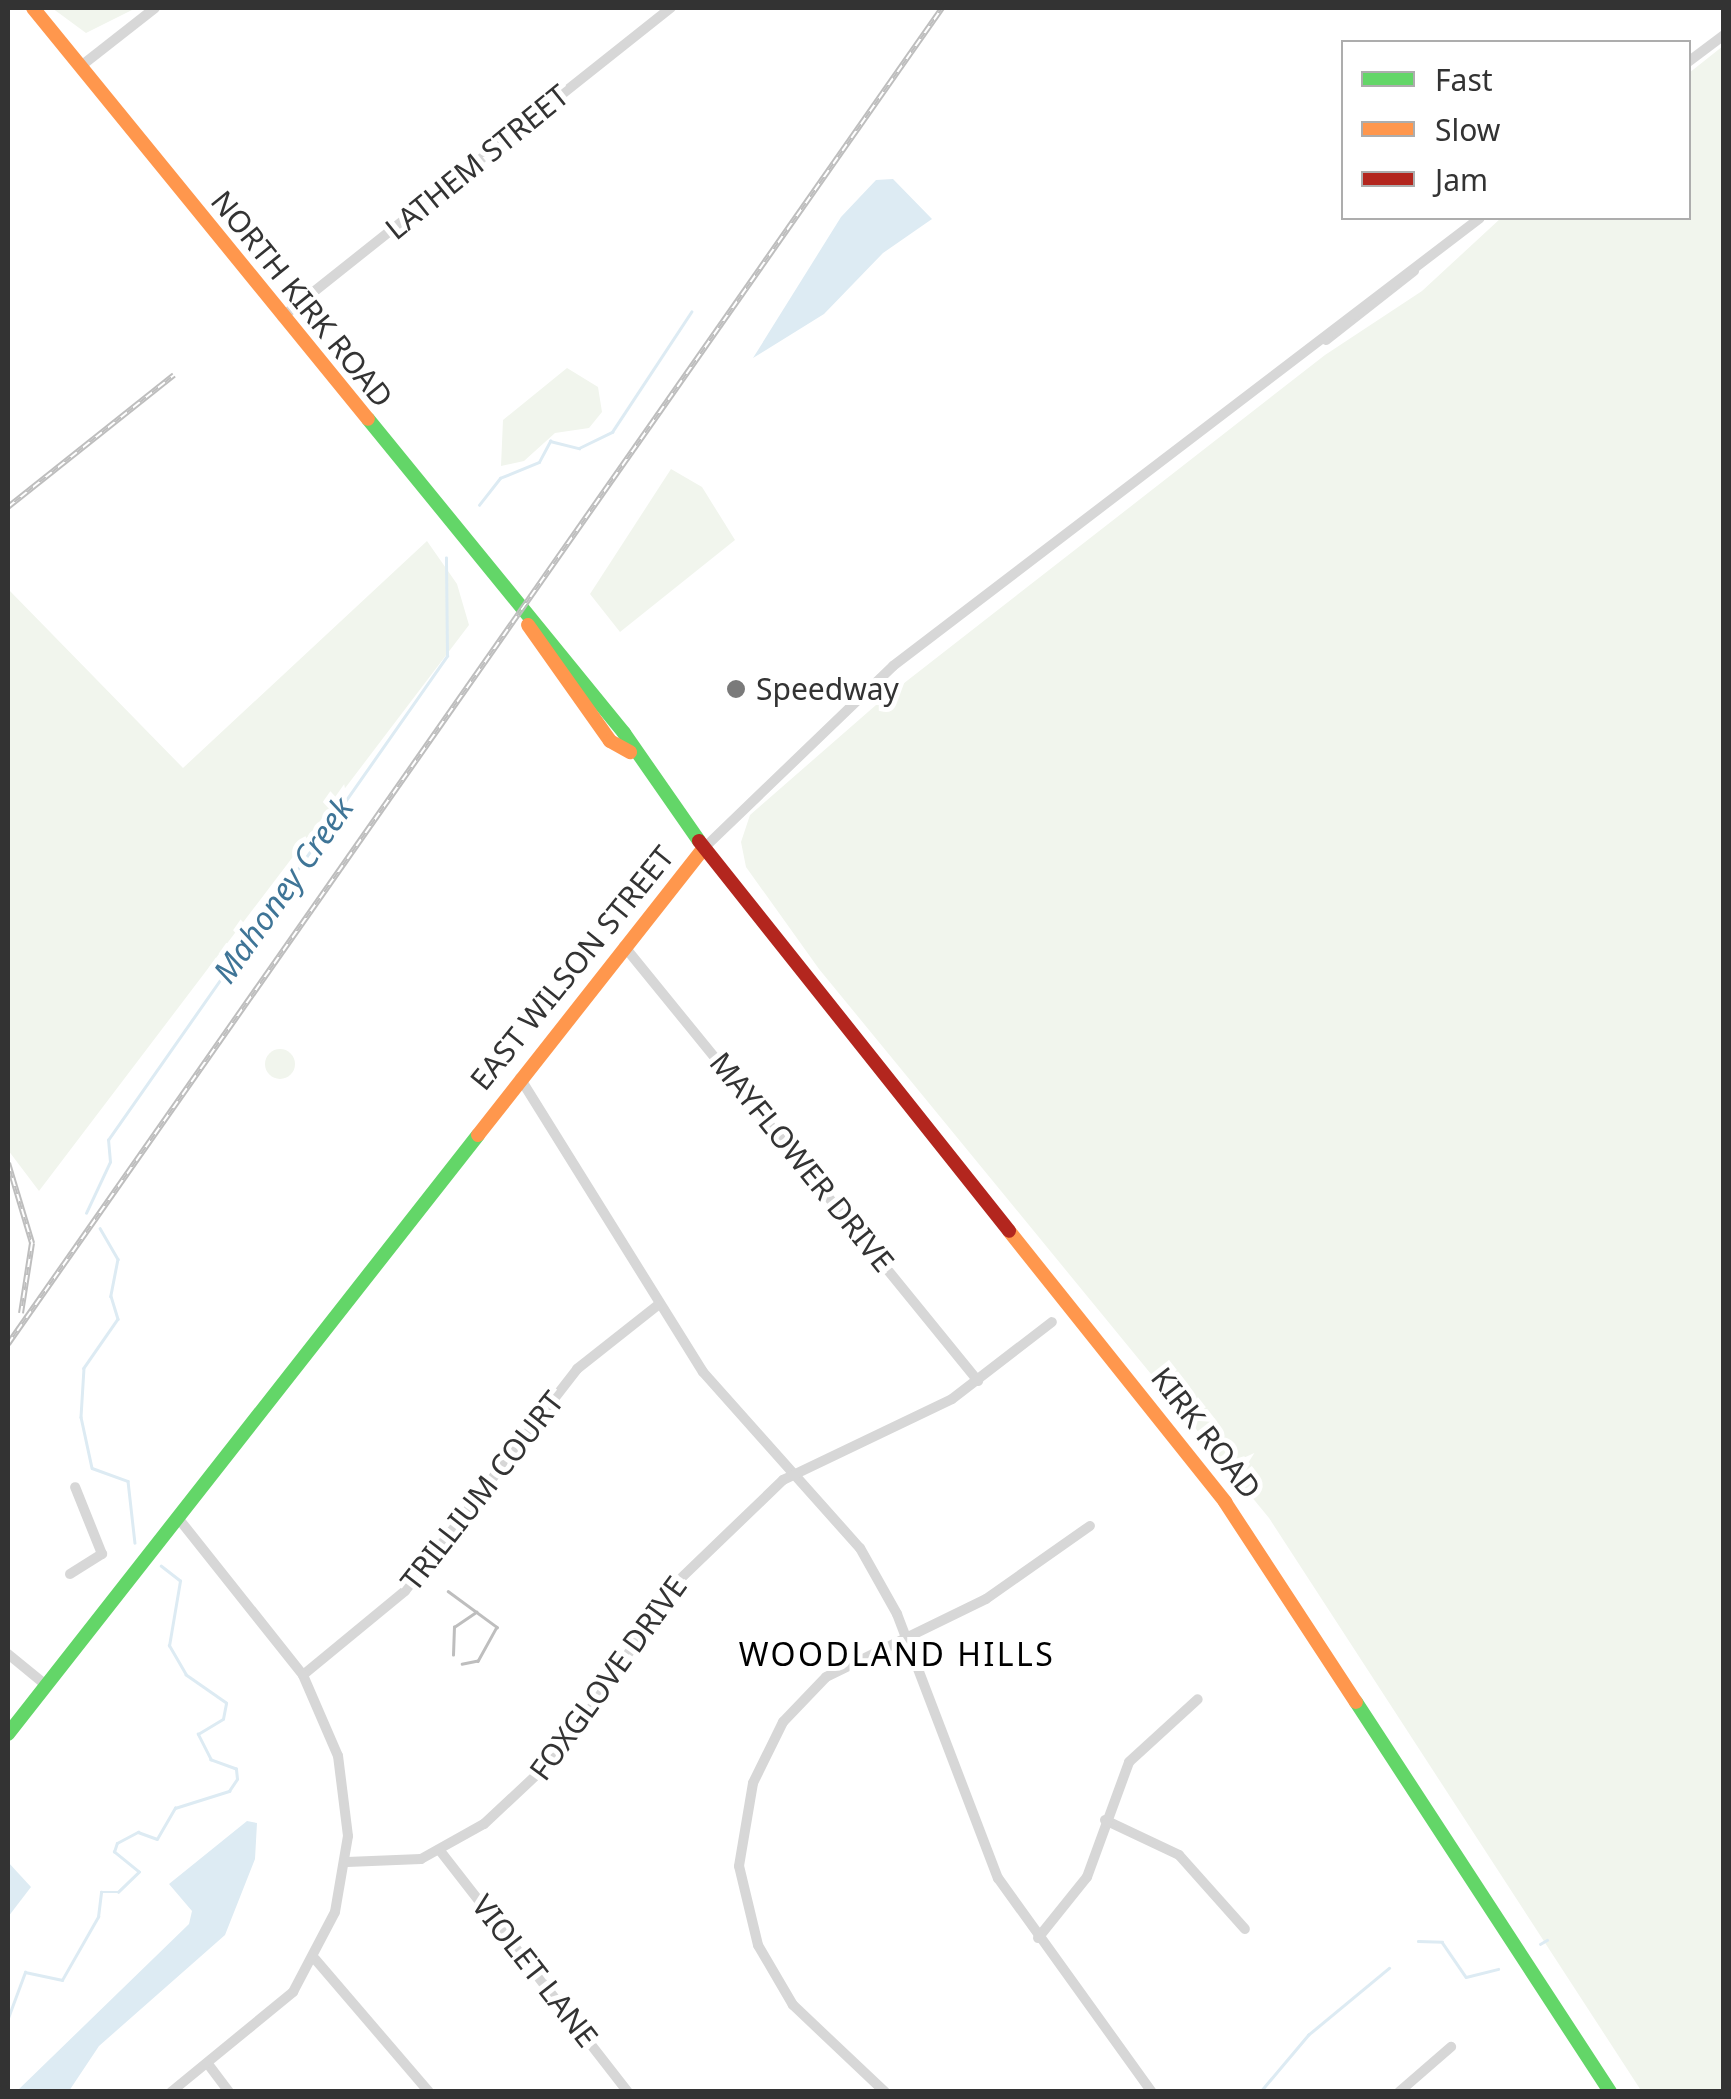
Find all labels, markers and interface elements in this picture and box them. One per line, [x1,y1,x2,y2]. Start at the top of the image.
legend [1341,40,1691,220]
text: Fast [1435,59,1493,100]
street label: LATHEM STREET [378,77,576,247]
text: Slow [1435,109,1500,150]
text: Jam [1435,159,1488,200]
street label: NORTH KIRK ROAD [204,184,400,414]
place label: Speedway [756,671,899,707]
marker: Speedway [725,678,747,700]
water label: Mahoney Creek [205,790,361,990]
street label: EAST WILSON STREET [463,839,681,1097]
street label: MAYFLOWER DRIVE [702,1045,902,1279]
street label: KIRK ROAD [1144,1360,1268,1506]
street label: TRILLIUM COURT [393,1384,571,1598]
street label: FOXGLOVE DRIVE [522,1569,694,1787]
district label: WOODLAND HILLS [739,1635,1055,1673]
street label: VIOLET LANE [465,1888,605,2054]

